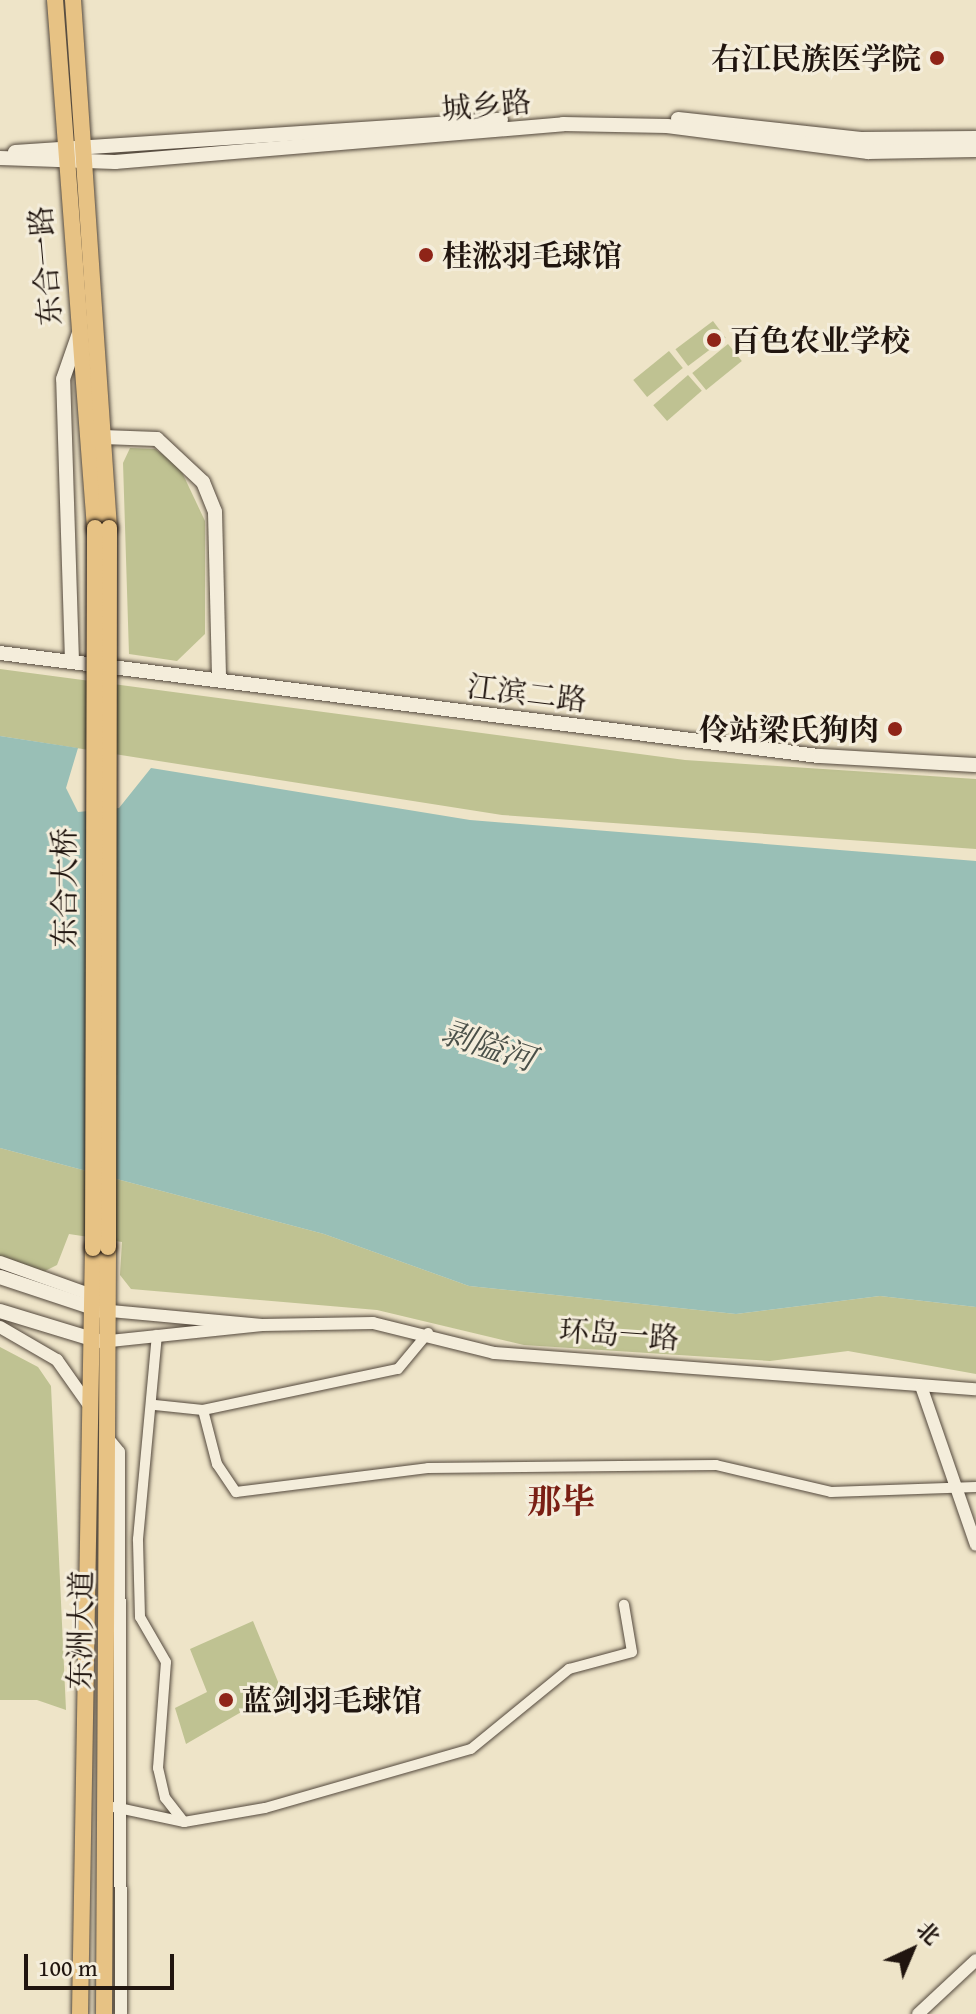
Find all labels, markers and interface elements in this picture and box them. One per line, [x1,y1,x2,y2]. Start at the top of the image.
place label: 右江民族医学院 [711,40,921,76]
marker: 右江民族医学院 [928,49,946,67]
street label: 城乡路 [440,83,532,127]
street label: 东合一路 [22,205,68,327]
place label: 桂淞羽毛球馆 [442,237,622,273]
marker: 桂淞羽毛球馆 [417,246,435,264]
place label: 百色农业学校 [730,322,910,358]
marker: 百色农业学校 [705,331,723,349]
street label: 江滨二路 [465,668,589,718]
place label: 伶站梁氏狗肉 [699,711,879,747]
marker: 伶站梁氏狗肉 [886,720,904,738]
street label: 东合大桥 [46,828,82,948]
water label: 剥隘河 [436,1013,540,1079]
street label: 环岛一路 [558,1312,680,1356]
district label: 那毕 [527,1481,595,1521]
street label: 东洲大道 [61,1570,99,1690]
place label: 蓝剑羽毛球馆 [242,1682,422,1718]
marker: 蓝剑羽毛球馆 [217,1691,235,1709]
north arrow [872,1910,952,1990]
text: 北 [910,1914,948,1952]
scale bar [28,1938,178,1988]
text: 100 m [38,1950,98,1985]

